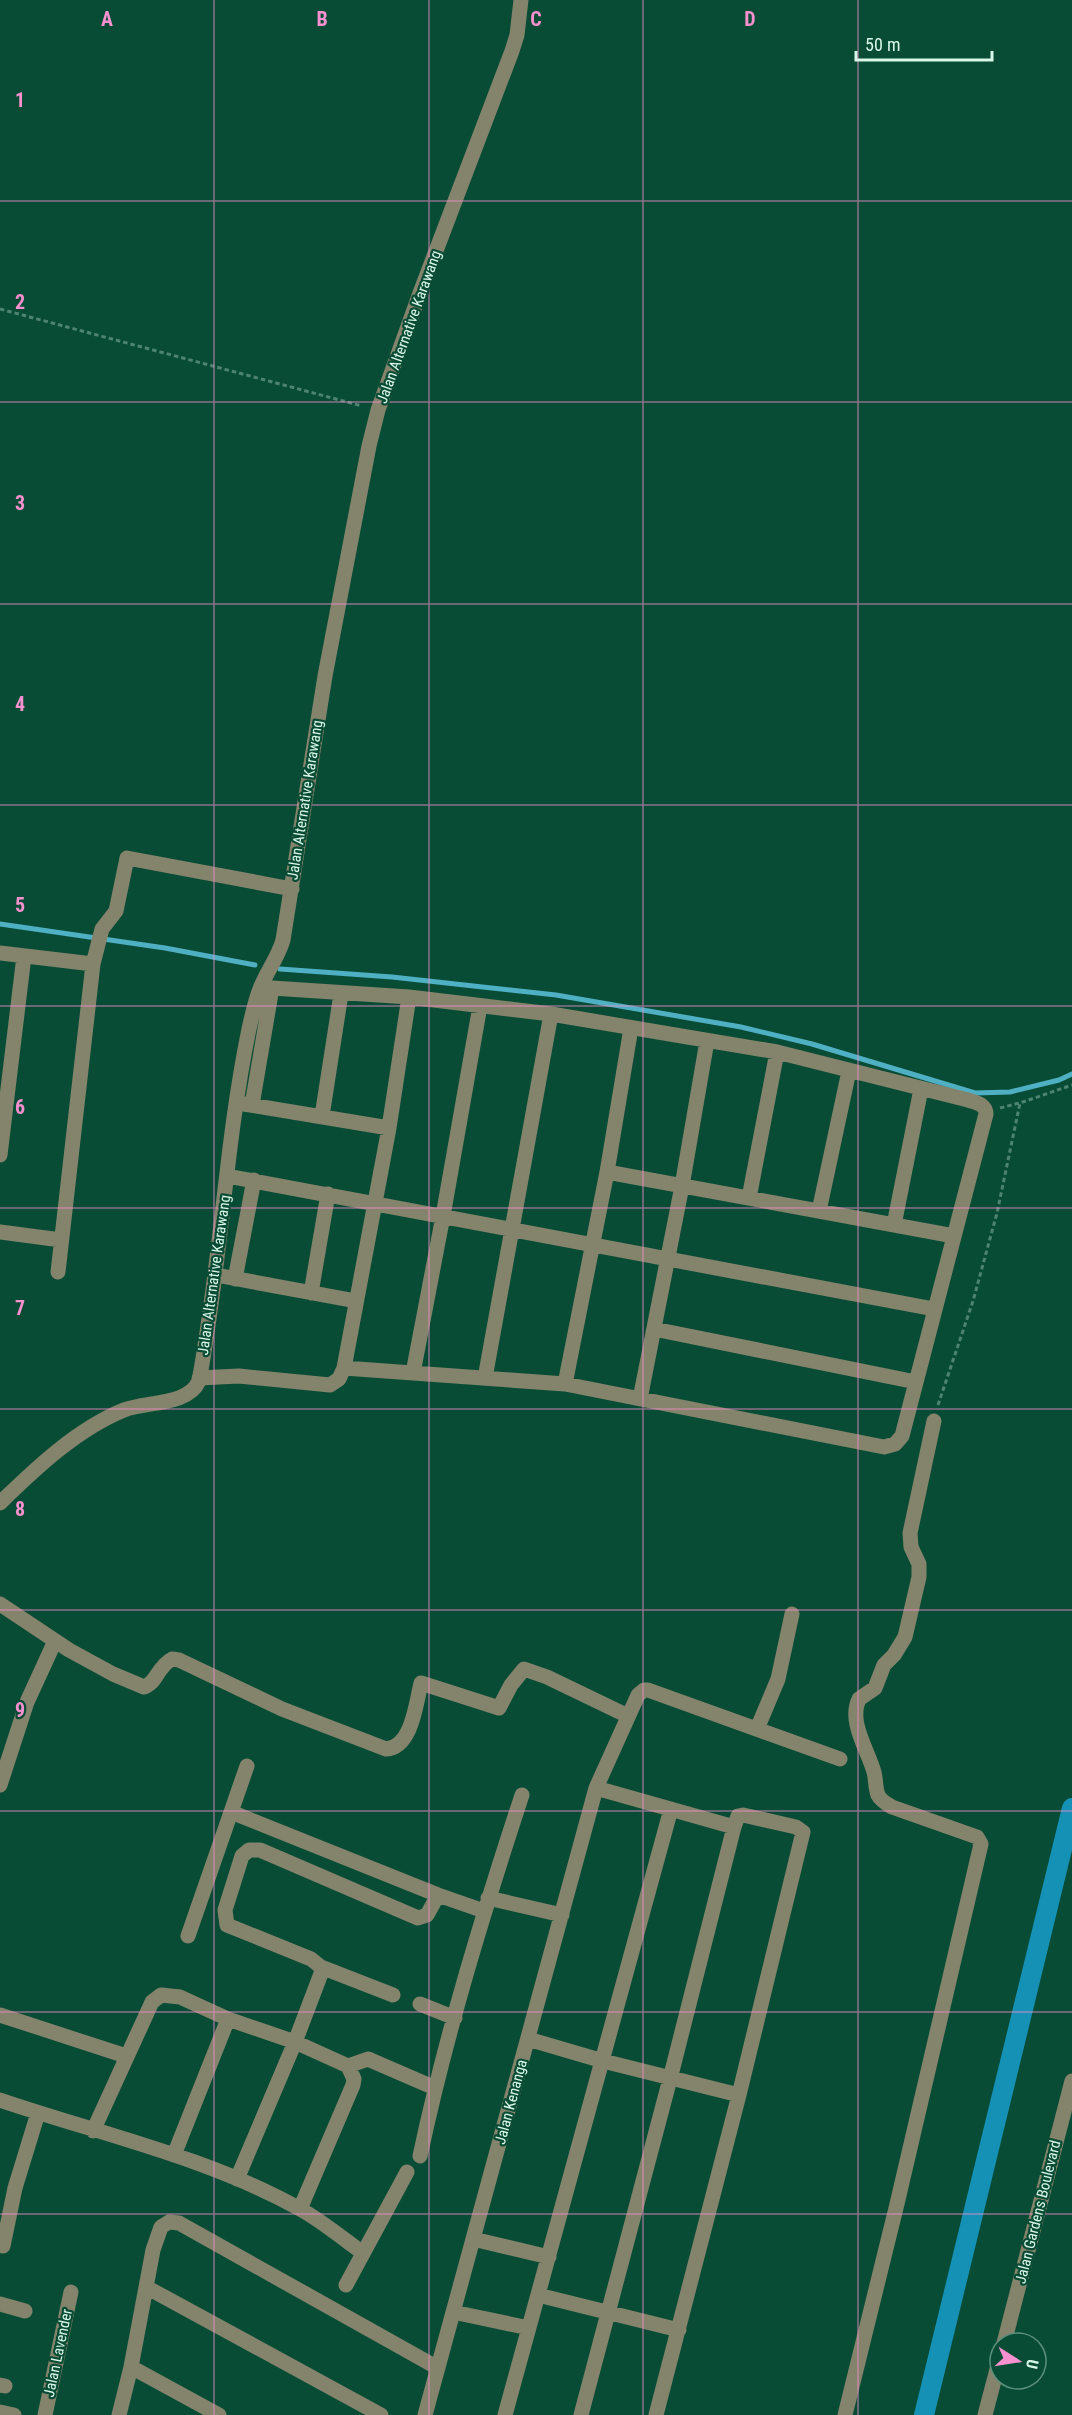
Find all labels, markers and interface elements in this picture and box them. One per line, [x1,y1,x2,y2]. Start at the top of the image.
text: A [101,7,113,31]
text: B [316,7,328,31]
text: C [530,7,542,31]
text: D [744,7,756,31]
scale bar [856,24,992,62]
text: 50 m [865,34,900,55]
text: 1 [15,88,25,112]
street label: Jalan Alternative Karawang [373,248,445,406]
text: 2 [15,290,25,314]
text: 3 [15,491,25,515]
text: 4 [15,692,25,716]
street label: Jalan Alternative Karawang [283,719,327,881]
text: 5 [15,893,25,917]
text: 6 [15,1095,25,1119]
street label: Jalan Alternative Karawang [194,1194,234,1356]
text: 7 [15,1296,25,1320]
text: 8 [15,1497,25,1521]
text: 9 [15,1698,25,1722]
street label: Jalan Kenanga [491,2058,531,2146]
street label: Jalan Gardens Boulevard [1011,2139,1065,2285]
street label: Jalan Lavender [40,2307,76,2399]
north arrow [988,2331,1048,2391]
text: U [1022,2358,1042,2370]

